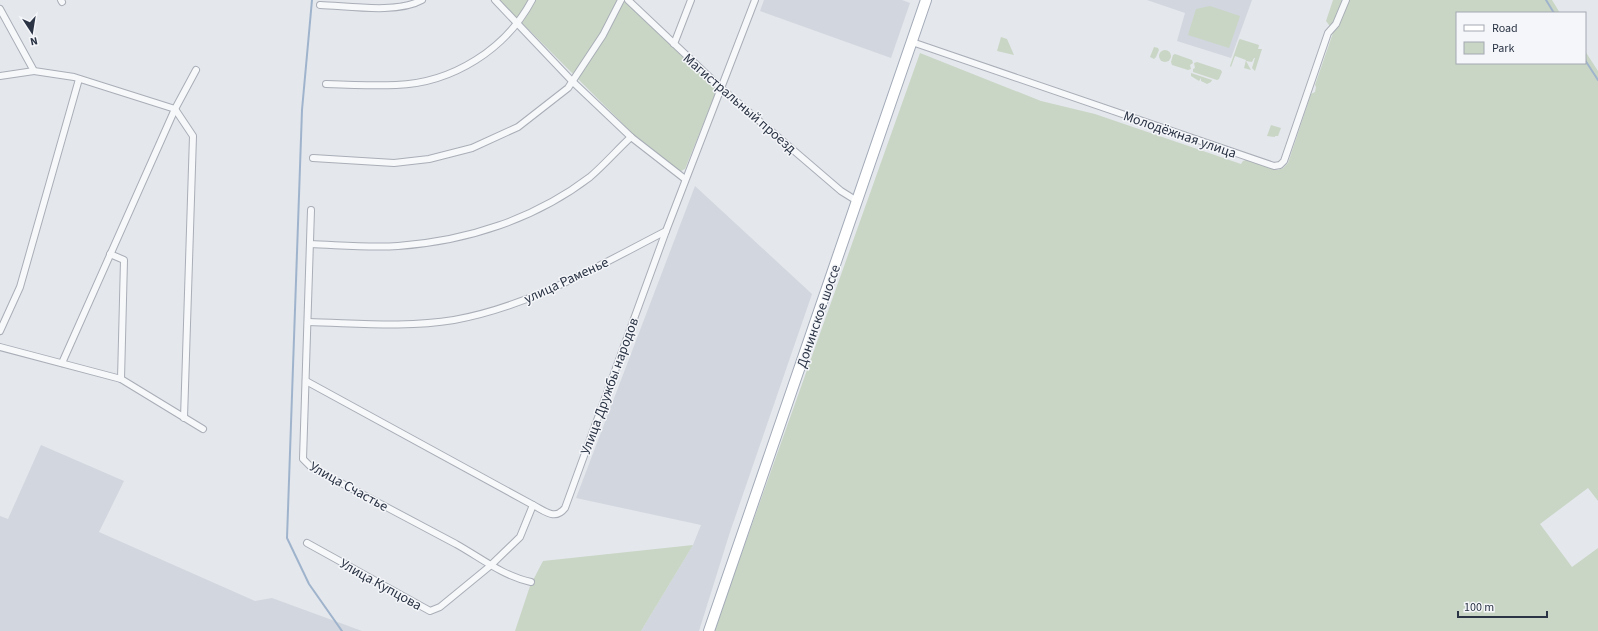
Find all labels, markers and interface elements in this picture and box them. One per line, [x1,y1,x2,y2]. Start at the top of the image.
north arrow [12,12,52,52]
legend [1456,12,1586,64]
text: Road [1492,20,1518,37]
text: N [29,33,39,49]
text: Park [1492,40,1514,57]
street label: Магистральный проезд [678,49,801,159]
street label: Молодёжная улица [1120,106,1239,164]
street label: улица Раменье [521,253,612,309]
street label: Донинское шоссе [792,262,846,371]
street label: Улица Дружбы народов [576,315,644,458]
street label: Улица Счастье [305,457,392,517]
street label: Улица Купцова [336,554,425,616]
scale bar [1458,593,1547,619]
text: 100 m [1464,599,1494,616]

